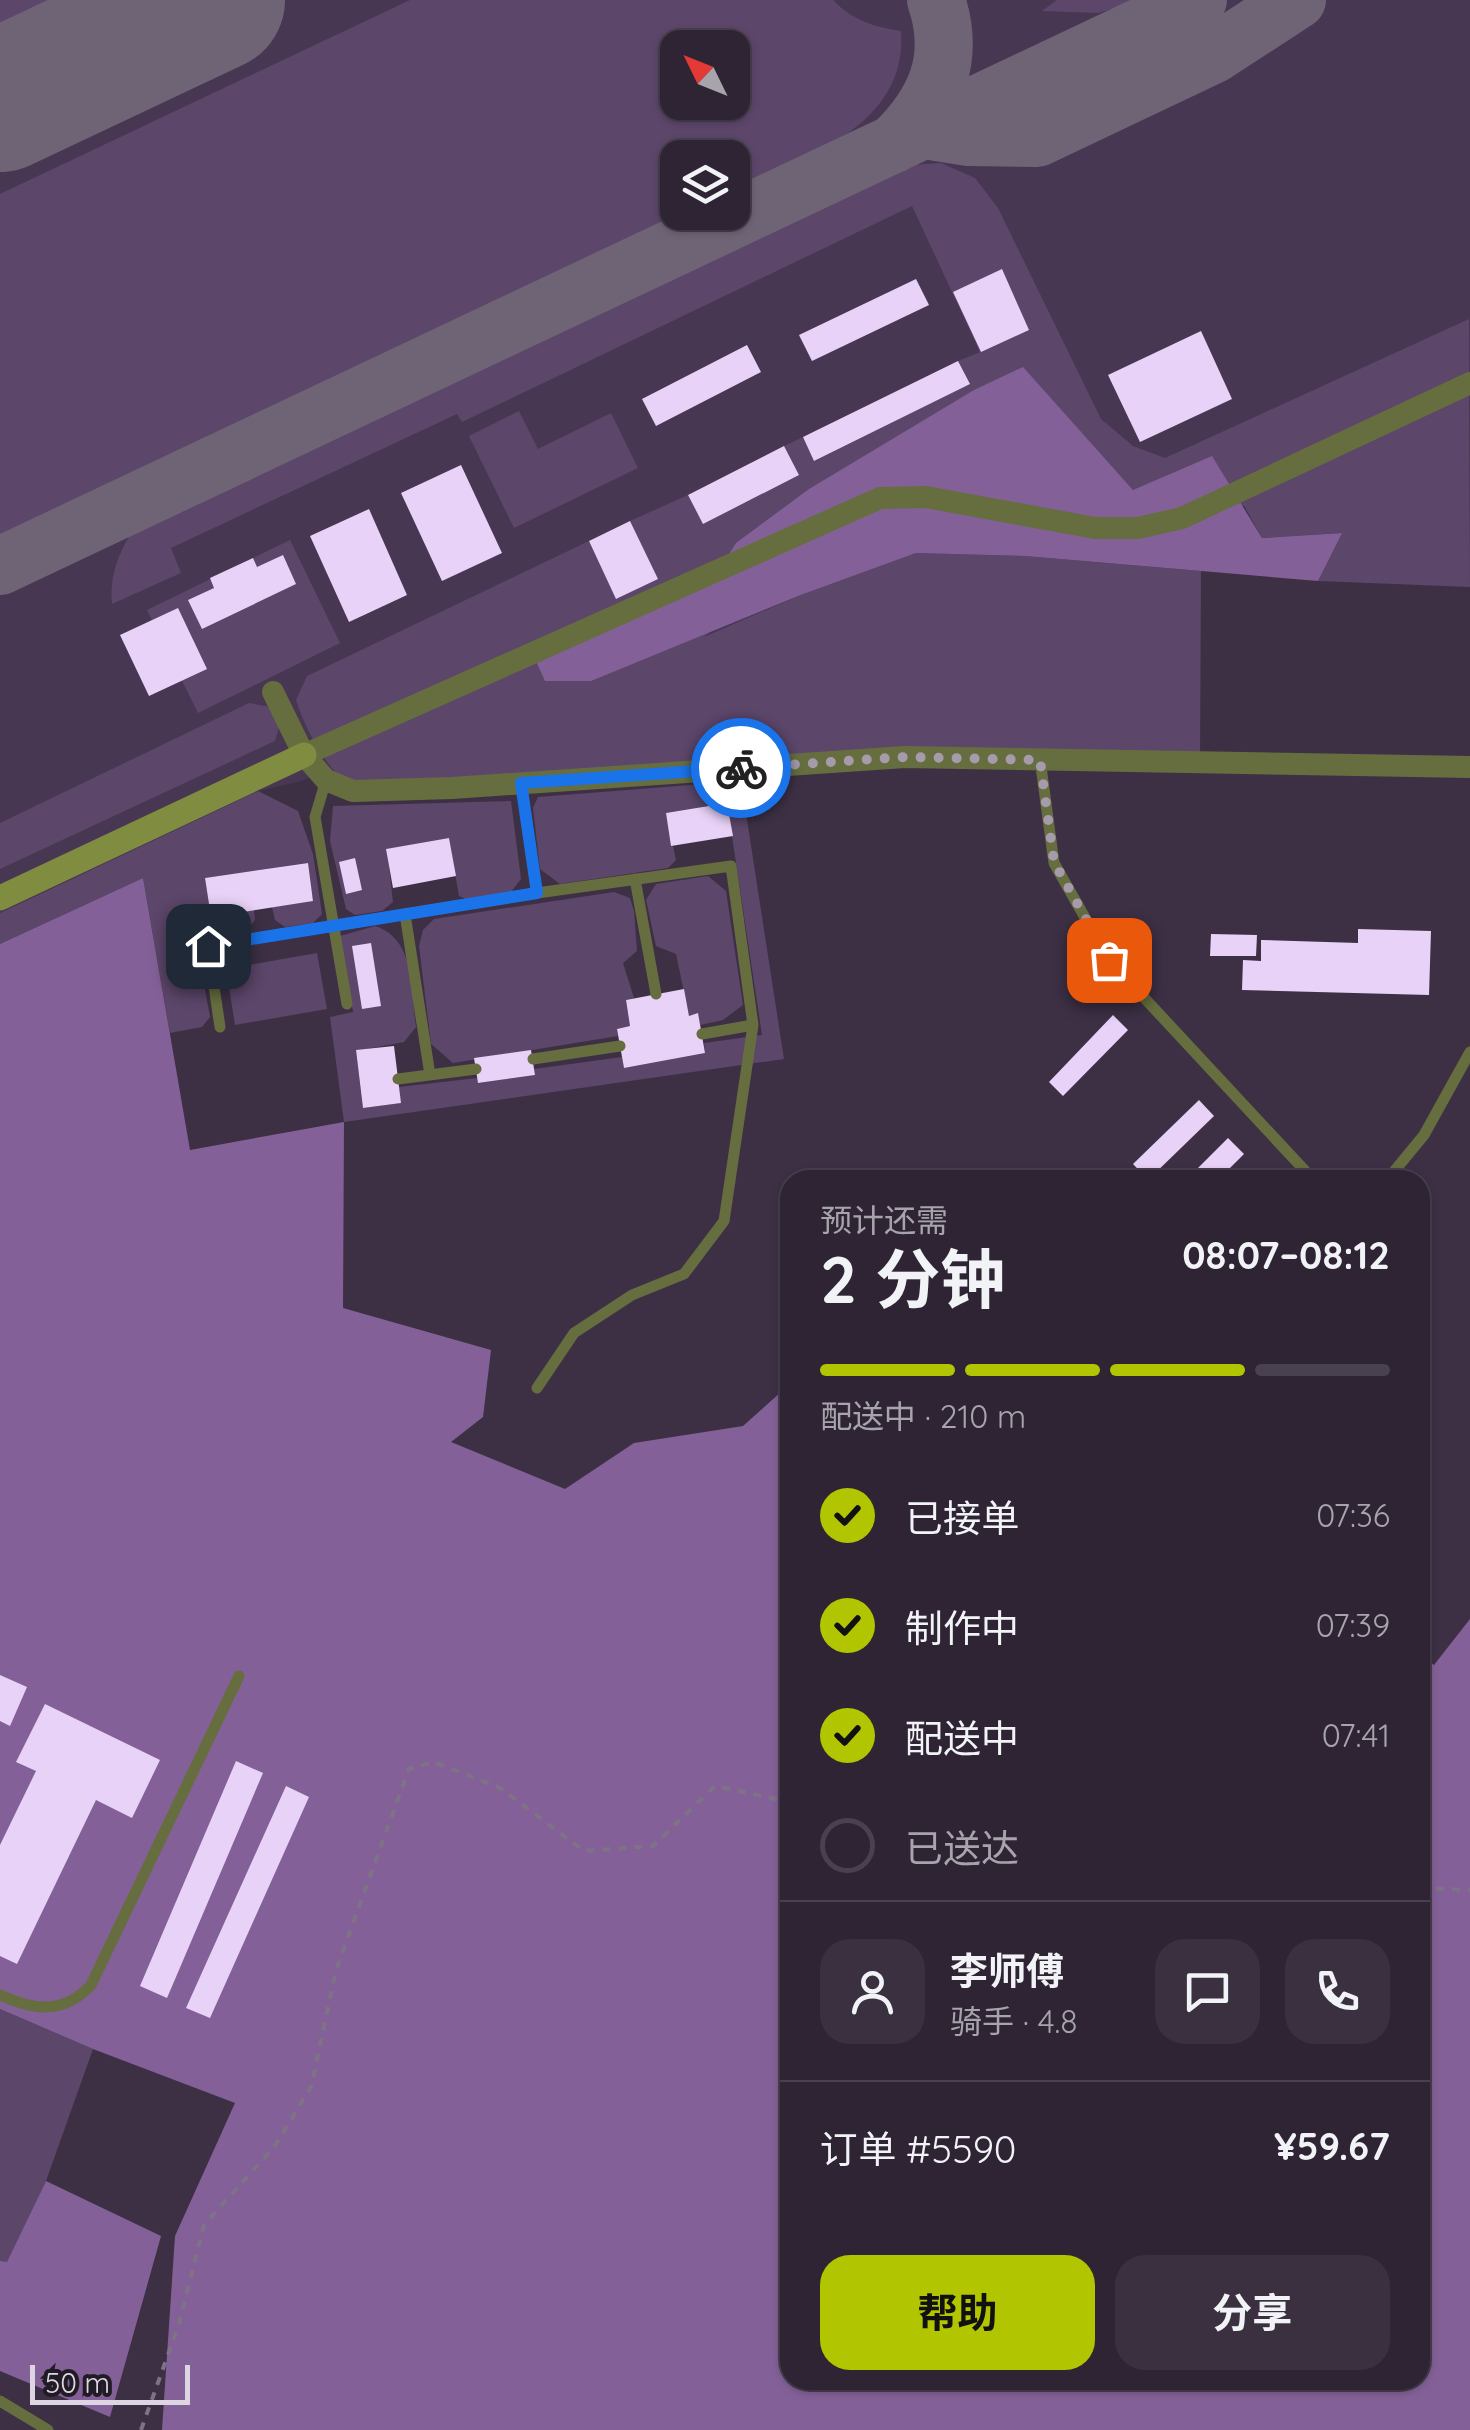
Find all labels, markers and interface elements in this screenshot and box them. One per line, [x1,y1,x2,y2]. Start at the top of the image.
north arrow [660,30,750,120]
map controls [660,30,750,230]
button: layers [660,140,750,230]
courier [691,718,791,818]
icon: bike [714,741,769,796]
pin [166,904,251,989]
pin [1067,918,1152,1003]
icon: home [181,919,236,974]
icon: bag [1082,933,1137,988]
text: 预计还需 [820,1200,948,1240]
text: 08:07–08:12 [1182,1231,1390,1279]
text: 2 分钟 [820,1238,1005,1319]
text: 配送中 · 210 m [820,1396,1026,1436]
icon: check [820,1488,875,1543]
text: 已接单 [905,1494,1019,1542]
text: 07:36 [1316,1495,1390,1535]
icon: check [820,1598,875,1653]
text: 制作中 [905,1604,1019,1652]
text: 07:39 [1316,1605,1390,1645]
icon: check [820,1708,875,1763]
text: 配送中 [905,1714,1019,1762]
text: 07:41 [1322,1715,1390,1755]
text: 已送达 [905,1824,1019,1872]
button: person [820,1939,925,2044]
button: chat [1155,1939,1260,2044]
button: phone [1285,1939,1390,2044]
text: 李师傅 [950,1947,1064,1995]
text: 骑手 · 4.8 [950,2001,1078,2041]
text: ¥59.67 [1274,2122,1390,2170]
text: 订单 #5590 [820,2125,1016,2173]
button: 帮助 [820,2255,1095,2370]
button: 分享 [1115,2255,1390,2370]
scale bar [30,2360,190,2404]
text: 50 m [45,2365,110,2400]

